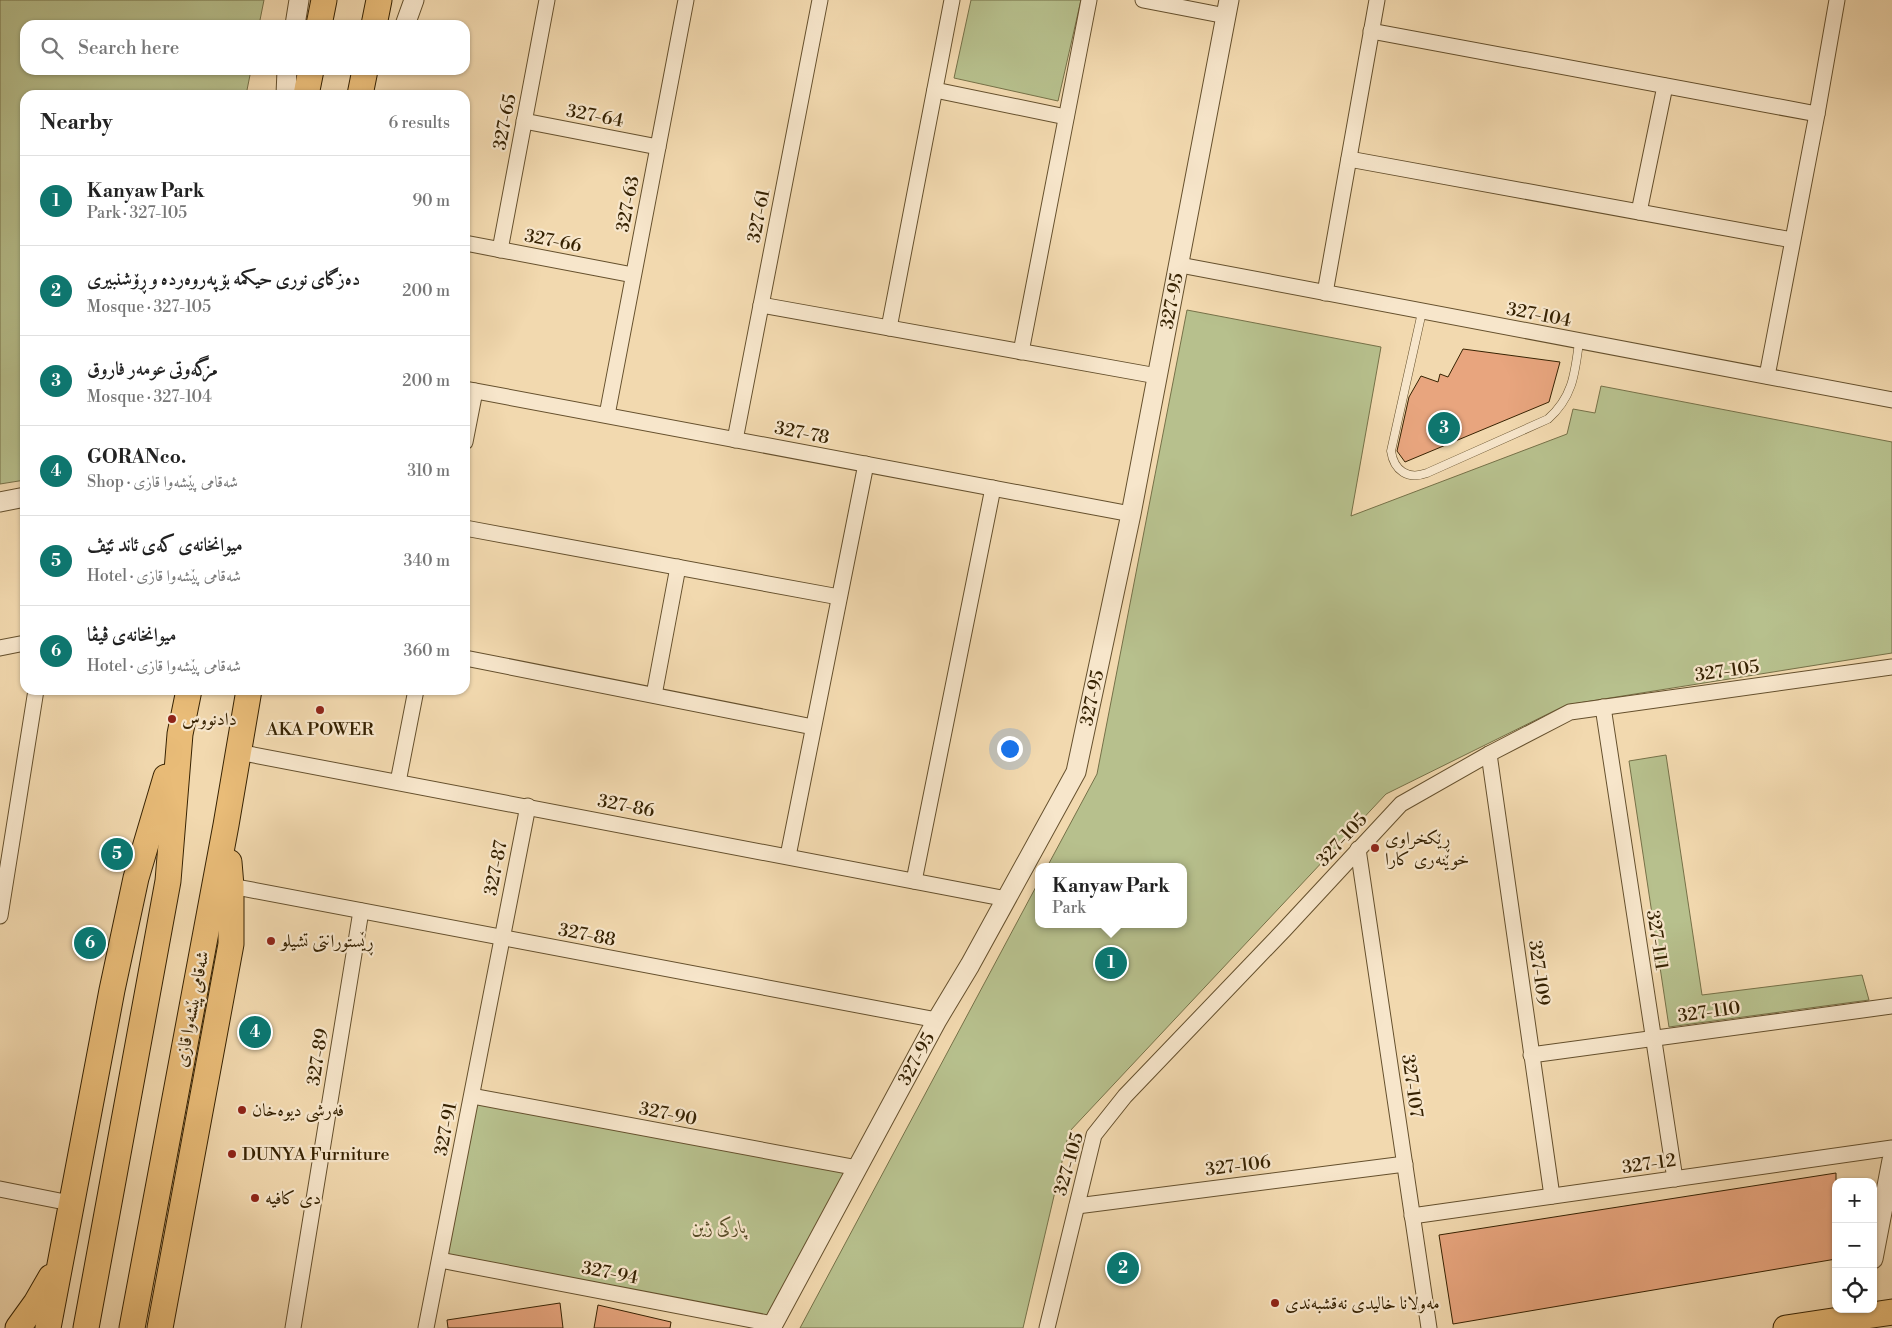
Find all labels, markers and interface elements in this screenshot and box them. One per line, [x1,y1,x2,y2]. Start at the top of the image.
search box [20,20,470,75]
icon: search [38,34,66,62]
text: Search here [78,36,179,60]
street label: 327-65 [488,92,522,152]
street label: 327-64 [564,99,626,133]
text: Nearby [40,110,113,136]
text: 6 results [389,113,450,133]
street label: 327-63 [611,174,645,234]
text: Kanyaw Park [87,179,204,203]
street label: 327-61 [743,187,775,245]
text: 1 [52,191,60,211]
text: 90 m [412,191,450,211]
text: Park · 327-105 [87,203,187,223]
street label: 327-66 [523,224,584,258]
text: دەزگای نوری حیکمە بۆ پەروەردە و ڕۆشنبیری [87,267,360,291]
street label: 327-95 [1155,271,1188,331]
text: 2 [51,281,61,301]
text: 200 m [402,281,450,301]
text: Mosque · 327-105 [87,297,211,317]
street label: 327-104 [1505,297,1574,333]
text: مزگەوتی عومەر فاروق [87,357,218,381]
text: 3 [51,371,61,391]
text: 200 m [402,371,450,391]
text: Mosque · 327-104 [87,387,212,407]
pin: 3 [1428,409,1460,447]
street label: 327-78 [773,416,831,450]
text: GORANco. [87,445,186,469]
text: 4 [51,461,61,481]
text: 310 m [407,461,450,481]
text: Shop · شەقامی پێشەوا قازی [87,472,238,492]
text: میوانخانەی کەی ئاند ئێڤ [87,533,243,557]
text: 5 [51,551,61,571]
text: 340 m [403,551,450,571]
text: Hotel · شەقامی پێشەوا قازی [87,566,241,586]
text: میوانخانەی ڤیڤا [87,623,176,647]
text: 6 [51,641,61,661]
text: 360 m [404,641,450,661]
street label: 327-105 [1693,655,1761,687]
text: Hotel · شەقامی پێشەوا قازی [87,656,241,676]
street label: 327-95 [1075,668,1109,728]
marker: AKA POWER [314,704,326,716]
place label: دادنووس [182,708,237,731]
marker: دادنووس [166,713,178,725]
place label: AKA POWER [265,718,374,741]
your location [997,736,1023,762]
street label: 327-86 [595,789,657,823]
street label: 327-105 [1312,808,1373,872]
place label: ڕێكخراوی خوێنەری كارا [1385,827,1469,871]
pin: 5 [101,835,133,873]
street label: 327-87 [479,839,513,897]
marker: ڕێكخراوی خوێنەری كارا [1369,842,1381,854]
popup [1035,863,1187,928]
text: Kanyaw Park [1052,874,1170,898]
text: Park [1052,898,1086,918]
street label: 327-111 [1641,908,1673,972]
street label: 327-88 [556,918,618,952]
pin: 6 [74,924,106,962]
place label: ڕێستورانتی تشیلو [279,930,374,956]
marker: ڕێستورانتی تشیلو [265,935,277,947]
street label: 327-109 [1523,939,1555,1007]
pin: 1 [1095,944,1127,982]
street label: شەقامی پێشەوا قازی [169,949,215,1069]
street label: 327-110 [1676,996,1742,1028]
pin: 4 [239,1013,271,1051]
street label: 327-89 [302,1027,334,1087]
street label: 327-95 [893,1028,940,1089]
street label: 327-107 [1396,1053,1428,1119]
street label: 327-90 [637,1097,699,1131]
place label: فەرشی دیوەخان [252,1099,344,1123]
street label: 327-91 [430,1100,462,1158]
marker: فەرشی دیوەخان [236,1104,248,1116]
street label: 327-105 [1049,1130,1089,1198]
place label: DUNYA Furniture [242,1143,390,1166]
marker: DUNYA Furniture [226,1148,238,1160]
street label: 327-12 [1621,1149,1677,1179]
street label: 327-106 [1204,1151,1272,1181]
map controls [1832,1178,1877,1313]
button: + [1832,1178,1877,1223]
place label: دى كافيه [265,1187,321,1210]
marker: دى كافيه [249,1192,261,1204]
park label: پارکی ژین [692,1215,748,1240]
button: − [1832,1223,1877,1268]
pin: 2 [1107,1249,1139,1287]
street label: 327-94 [580,1256,641,1290]
button: locate [1832,1268,1877,1313]
place label: مەولانا خالیدی نەقشبەندی [1285,1292,1440,1315]
marker: مەولانا خالیدی نەقشبەندی [1269,1297,1281,1309]

